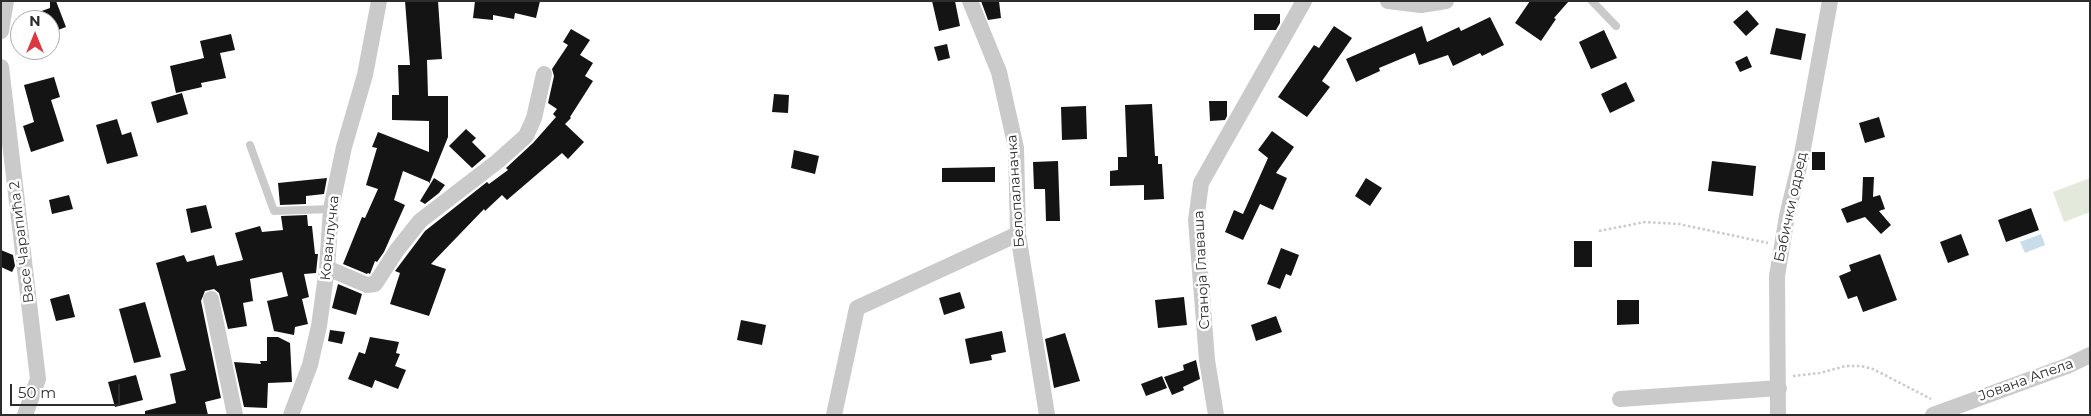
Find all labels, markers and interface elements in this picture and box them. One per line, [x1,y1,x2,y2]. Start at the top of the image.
north arrow [10,10,60,60]
text: N [29,12,41,30]
street label: Белопаланачка [1004,134,1028,248]
street label: Бабички одред [1771,150,1811,264]
street label: Васе Чарапића 2 [6,180,38,304]
street label: Кованлучка [317,195,343,281]
street label: Станоја Главаша [1190,210,1214,330]
street label: Јована Апела [1976,355,2076,405]
scale bar [12,374,122,406]
text: 50 m [18,383,56,402]

